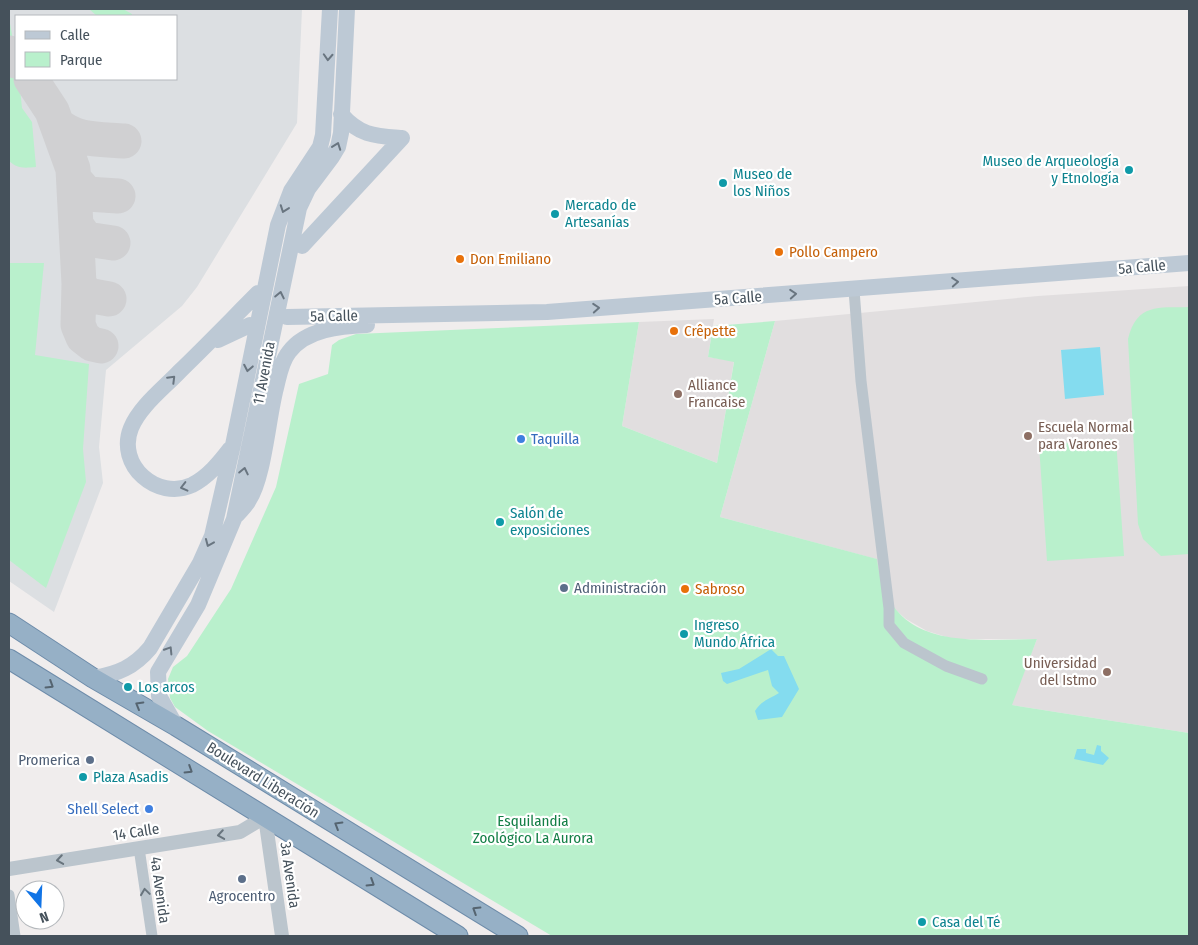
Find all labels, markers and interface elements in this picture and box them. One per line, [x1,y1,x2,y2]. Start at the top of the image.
legend [15,15,178,80]
text: Calle [60,26,90,44]
text: Parque [60,51,103,69]
one-way arrow [322,54,333,62]
one-way arrow [331,142,341,151]
place label: Museo de Arqueología y Etnología [982,152,1119,187]
marker: Museo de Arqueología y Etnología [1123,164,1135,176]
place label: Museo de los Niños [733,165,792,200]
marker: Museo de los Niños [717,177,729,189]
place label: Mercado de Artesanías [565,196,636,231]
one-way arrow [280,204,290,213]
marker: Mercado de Artesanías [549,208,561,220]
place label: Pollo Campero [789,243,878,261]
marker: Pollo Campero [773,246,785,258]
place label: Don Emiliano [470,250,551,268]
marker: Don Emiliano [454,253,466,265]
street label: 5a Calle [1117,256,1167,278]
one-way arrow [951,277,959,288]
street label: 5a Calle [714,287,762,309]
one-way arrow [789,289,797,300]
one-way arrow [274,290,285,299]
one-way arrow [592,303,600,314]
street label: 5a Calle [310,307,358,325]
place label: Crêpette [684,322,736,340]
marker: Crêpette [668,325,680,337]
street label: 11 Avenida [249,340,279,406]
one-way arrow [244,363,254,372]
one-way arrow [167,376,176,385]
place label: Alliance Francaise [688,376,745,411]
marker: Alliance Francaise [672,388,684,400]
place label: Escuela Normal para Varones [1038,418,1133,453]
place label: Taquilla [531,430,579,448]
marker: Escuela Normal para Varones [1022,430,1034,442]
marker: Taquilla [515,433,527,445]
one-way arrow [239,467,249,476]
one-way arrow [179,481,188,492]
place label: Salón de exposiciones [510,504,590,539]
marker: Salón de exposiciones [494,516,506,528]
one-way arrow [204,538,215,547]
place label: Administración [574,579,666,597]
place label: Sabroso [695,580,745,598]
marker: Administración [558,582,570,594]
marker: Sabroso [679,583,691,595]
place label: Ingreso Mundo África [694,616,775,651]
marker: Ingreso Mundo África [678,628,690,640]
one-way arrow [163,647,173,656]
place label: Universidad del Istmo [1024,654,1097,689]
marker: Universidad del Istmo [1101,666,1113,678]
one-way arrow [45,678,54,688]
place label: Los arcos [138,678,195,696]
marker: Los arcos [122,681,134,693]
one-way arrow [136,701,145,711]
street label: Boulevard Liberación [203,738,323,822]
place label: Promerica [18,751,80,769]
marker: Promerica [84,754,96,766]
one-way arrow [183,764,192,773]
place label: Plaza Asadis [93,768,168,786]
marker: Plaza Asadis [77,771,89,783]
place label: Shell Select [67,800,139,818]
marker: Shell Select [143,803,155,815]
park label: Esquilandia Zoológico La Aurora [473,812,593,847]
street label: 14 Calle [112,819,160,845]
one-way arrow [334,822,343,832]
one-way arrow [216,829,225,839]
street label: 3a Avenida [276,841,304,909]
one-way arrow [56,855,65,865]
street label: 4a Avenida [146,856,174,924]
marker: Agrocentro [236,873,248,885]
one-way arrow [366,876,375,886]
north arrow [15,880,65,930]
place label: Agrocentro [209,887,275,905]
one-way arrow [141,888,151,896]
text: N [37,907,51,926]
one-way arrow [473,907,482,917]
place label: Casa del Té [932,913,1000,931]
marker: Casa del Té [916,916,928,928]

